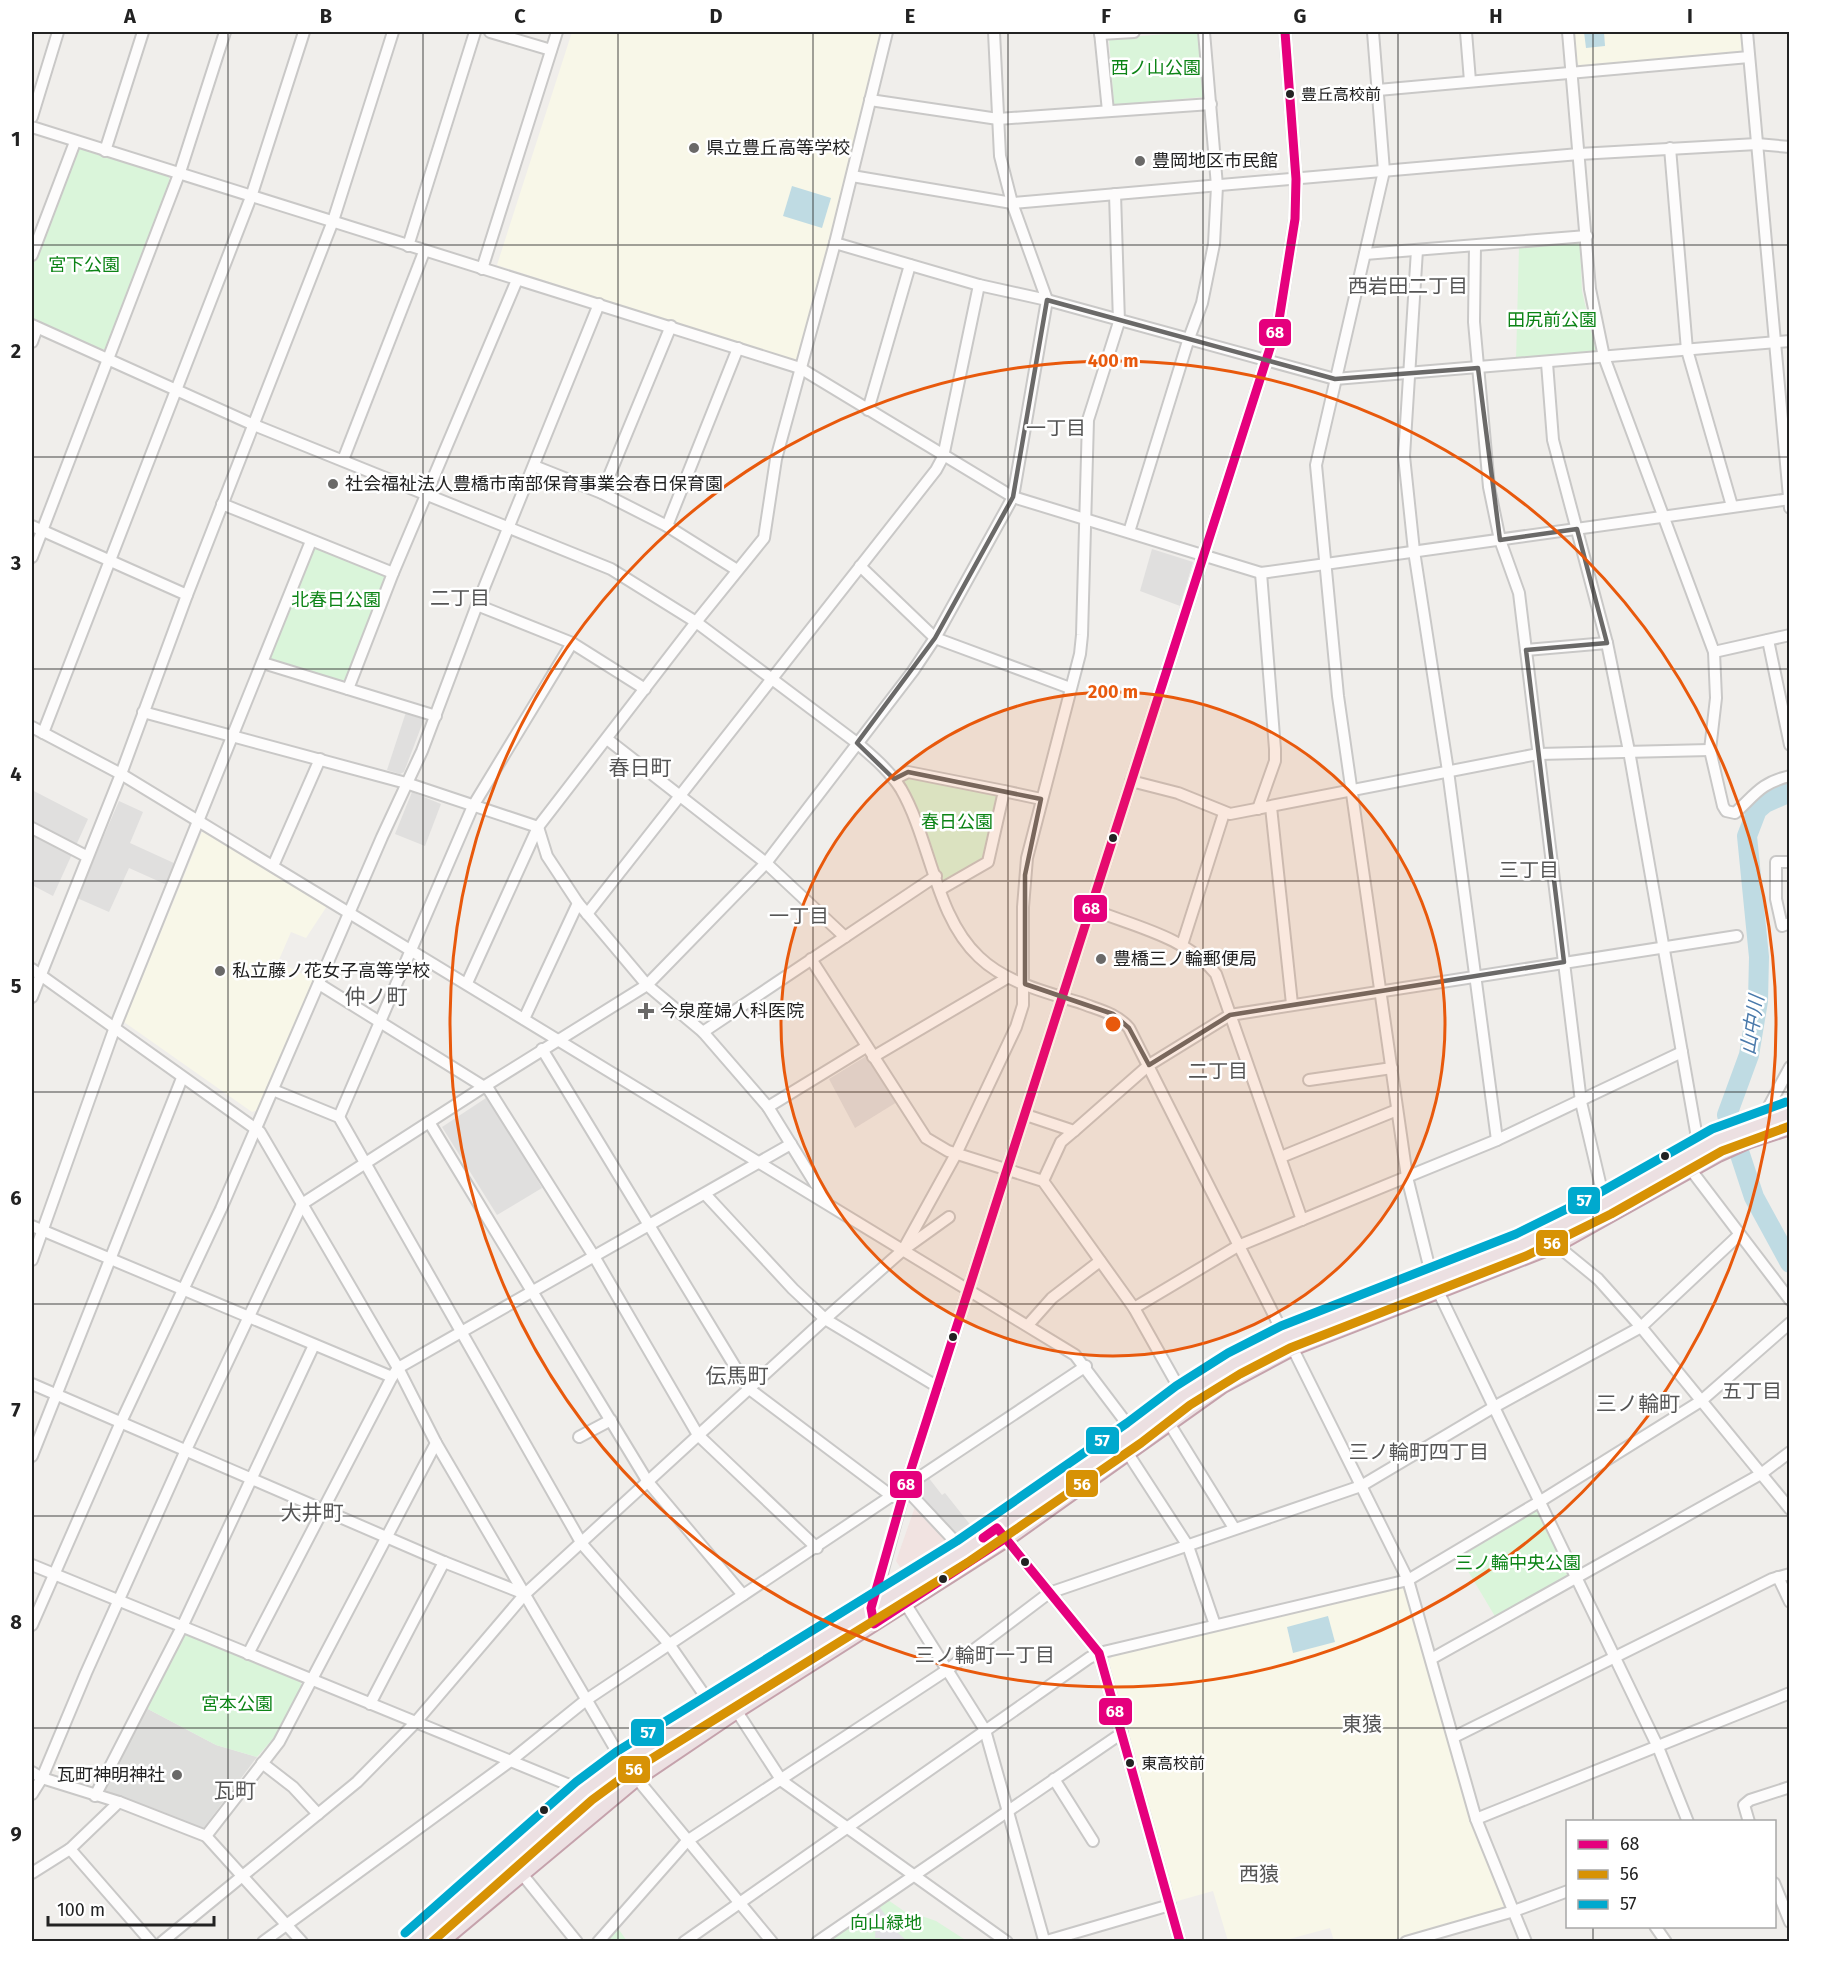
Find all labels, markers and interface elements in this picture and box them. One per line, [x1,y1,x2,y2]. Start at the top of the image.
text: A [123,4,137,28]
text: B [320,4,332,28]
text: C [514,4,526,28]
text: D [709,4,723,28]
text: E [905,4,915,28]
text: F [1101,4,1111,28]
text: G [1294,4,1306,28]
text: H [1489,4,1503,28]
text: I [1687,4,1693,28]
park label: 西ノ山公園 [1111,57,1201,79]
place label: 豊丘高校前 [1301,85,1381,104]
marker: 豊丘高校前 [1284,88,1296,100]
text: 1 [11,127,21,151]
place label: 県立豊丘高等学校 [706,137,850,159]
marker: 県立豊丘高等学校 [687,141,701,155]
place label: 豊岡地区市民館 [1152,150,1278,172]
marker: 豊岡地区市民館 [1133,154,1147,168]
park label: 宮下公園 [48,254,120,276]
district label: 西岩田二丁目 [1348,274,1468,298]
park label: 田尻前公園 [1507,309,1597,331]
line badge: 68 [1258,318,1292,347]
text: 68 [1266,323,1284,342]
text: 2 [11,339,21,363]
text: 400 m [1088,350,1138,372]
district label: 一丁目 [1026,416,1086,440]
place label: 社会福祉法人豊橋市南部保育事業会春日保育園 [345,473,723,495]
marker: 社会福祉法人豊橋市南部保育事業会春日保育園 [326,477,340,491]
text: 3 [10,551,21,575]
district label: 二丁目 [430,586,490,610]
park label: 北春日公園 [291,589,381,611]
text: 200 m [1088,681,1138,703]
district label: 春日町 [609,755,672,781]
text: 4 [10,762,22,786]
park label: 春日公園 [921,811,993,833]
unlabelled marker [1107,832,1119,844]
district label: 三丁目 [1499,858,1559,882]
line badge: 68 [1073,894,1108,923]
text: 68 [1082,899,1100,918]
district label: 一丁目 [769,904,829,928]
place label: 豊橋三ノ輪郵便局 [1113,948,1257,970]
marker: 豊橋三ノ輪郵便局 [1094,952,1108,966]
place label: 私立藤ノ花女子高等学校 [232,960,430,982]
marker: 私立藤ノ花女子高等学校 [213,964,227,978]
text: 5 [11,974,22,998]
district label: 仲ノ町 [345,984,408,1010]
water label: 山中川 [1735,992,1769,1057]
place label: 今泉産婦人科医院 [660,1000,804,1022]
marker: 今泉産婦人科医院 [637,1002,655,1020]
centre of rings [1103,1014,1123,1034]
district label: 二丁目 [1188,1059,1248,1083]
unlabelled marker [1659,1150,1671,1162]
text: 6 [10,1186,22,1210]
line badge: 57 [1567,1186,1601,1215]
text: 57 [1576,1191,1592,1210]
line badge: 56 [1535,1229,1569,1257]
text: 56 [1543,1234,1561,1253]
unlabelled marker [947,1331,959,1343]
district label: 伝馬町 [706,1363,769,1389]
district label: 五丁目 [1722,1379,1782,1403]
district label: 三ノ輪町 [1596,1391,1680,1417]
text: 7 [11,1398,21,1422]
line badge: 57 [1085,1426,1120,1455]
text: 57 [1094,1431,1110,1450]
district label: 三ノ輪町四丁目 [1349,1440,1489,1464]
line badge: 56 [1065,1469,1099,1498]
line badge: 68 [889,1470,923,1499]
text: 68 [897,1475,915,1494]
text: 56 [1073,1475,1091,1494]
district label: 大井町 [281,1500,344,1526]
park label: 三ノ輪中央公園 [1455,1552,1581,1574]
unlabelled marker [1019,1556,1031,1568]
unlabelled marker [937,1573,949,1585]
text: 8 [10,1610,22,1634]
district label: 三ノ輪町一丁目 [915,1643,1055,1667]
park label: 宮本公園 [201,1693,273,1715]
line badge: 68 [1098,1697,1133,1726]
text: 68 [1106,1702,1124,1721]
district label: 東猿 [1342,1712,1382,1736]
line badge: 57 [630,1718,665,1747]
text: 57 [640,1723,656,1742]
place label: 東高校前 [1141,1754,1205,1773]
line badge: 56 [617,1755,651,1784]
marker: 東高校前 [1124,1757,1136,1769]
text: 56 [625,1760,643,1779]
place label: 瓦町神明神社 [57,1764,165,1786]
marker: 瓦町神明神社 [170,1768,184,1782]
district label: 瓦町 [214,1778,256,1804]
unlabelled marker [538,1804,550,1816]
legend [1566,1820,1776,1928]
text: 9 [10,1822,22,1846]
text: 68 [1620,1833,1640,1855]
district label: 西猿 [1239,1862,1279,1886]
text: 56 [1620,1863,1639,1885]
scale bar [48,1889,214,1927]
text: 57 [1620,1893,1637,1915]
text: 100 m [57,1899,105,1921]
park label: 向山緑地 [850,1912,922,1934]

